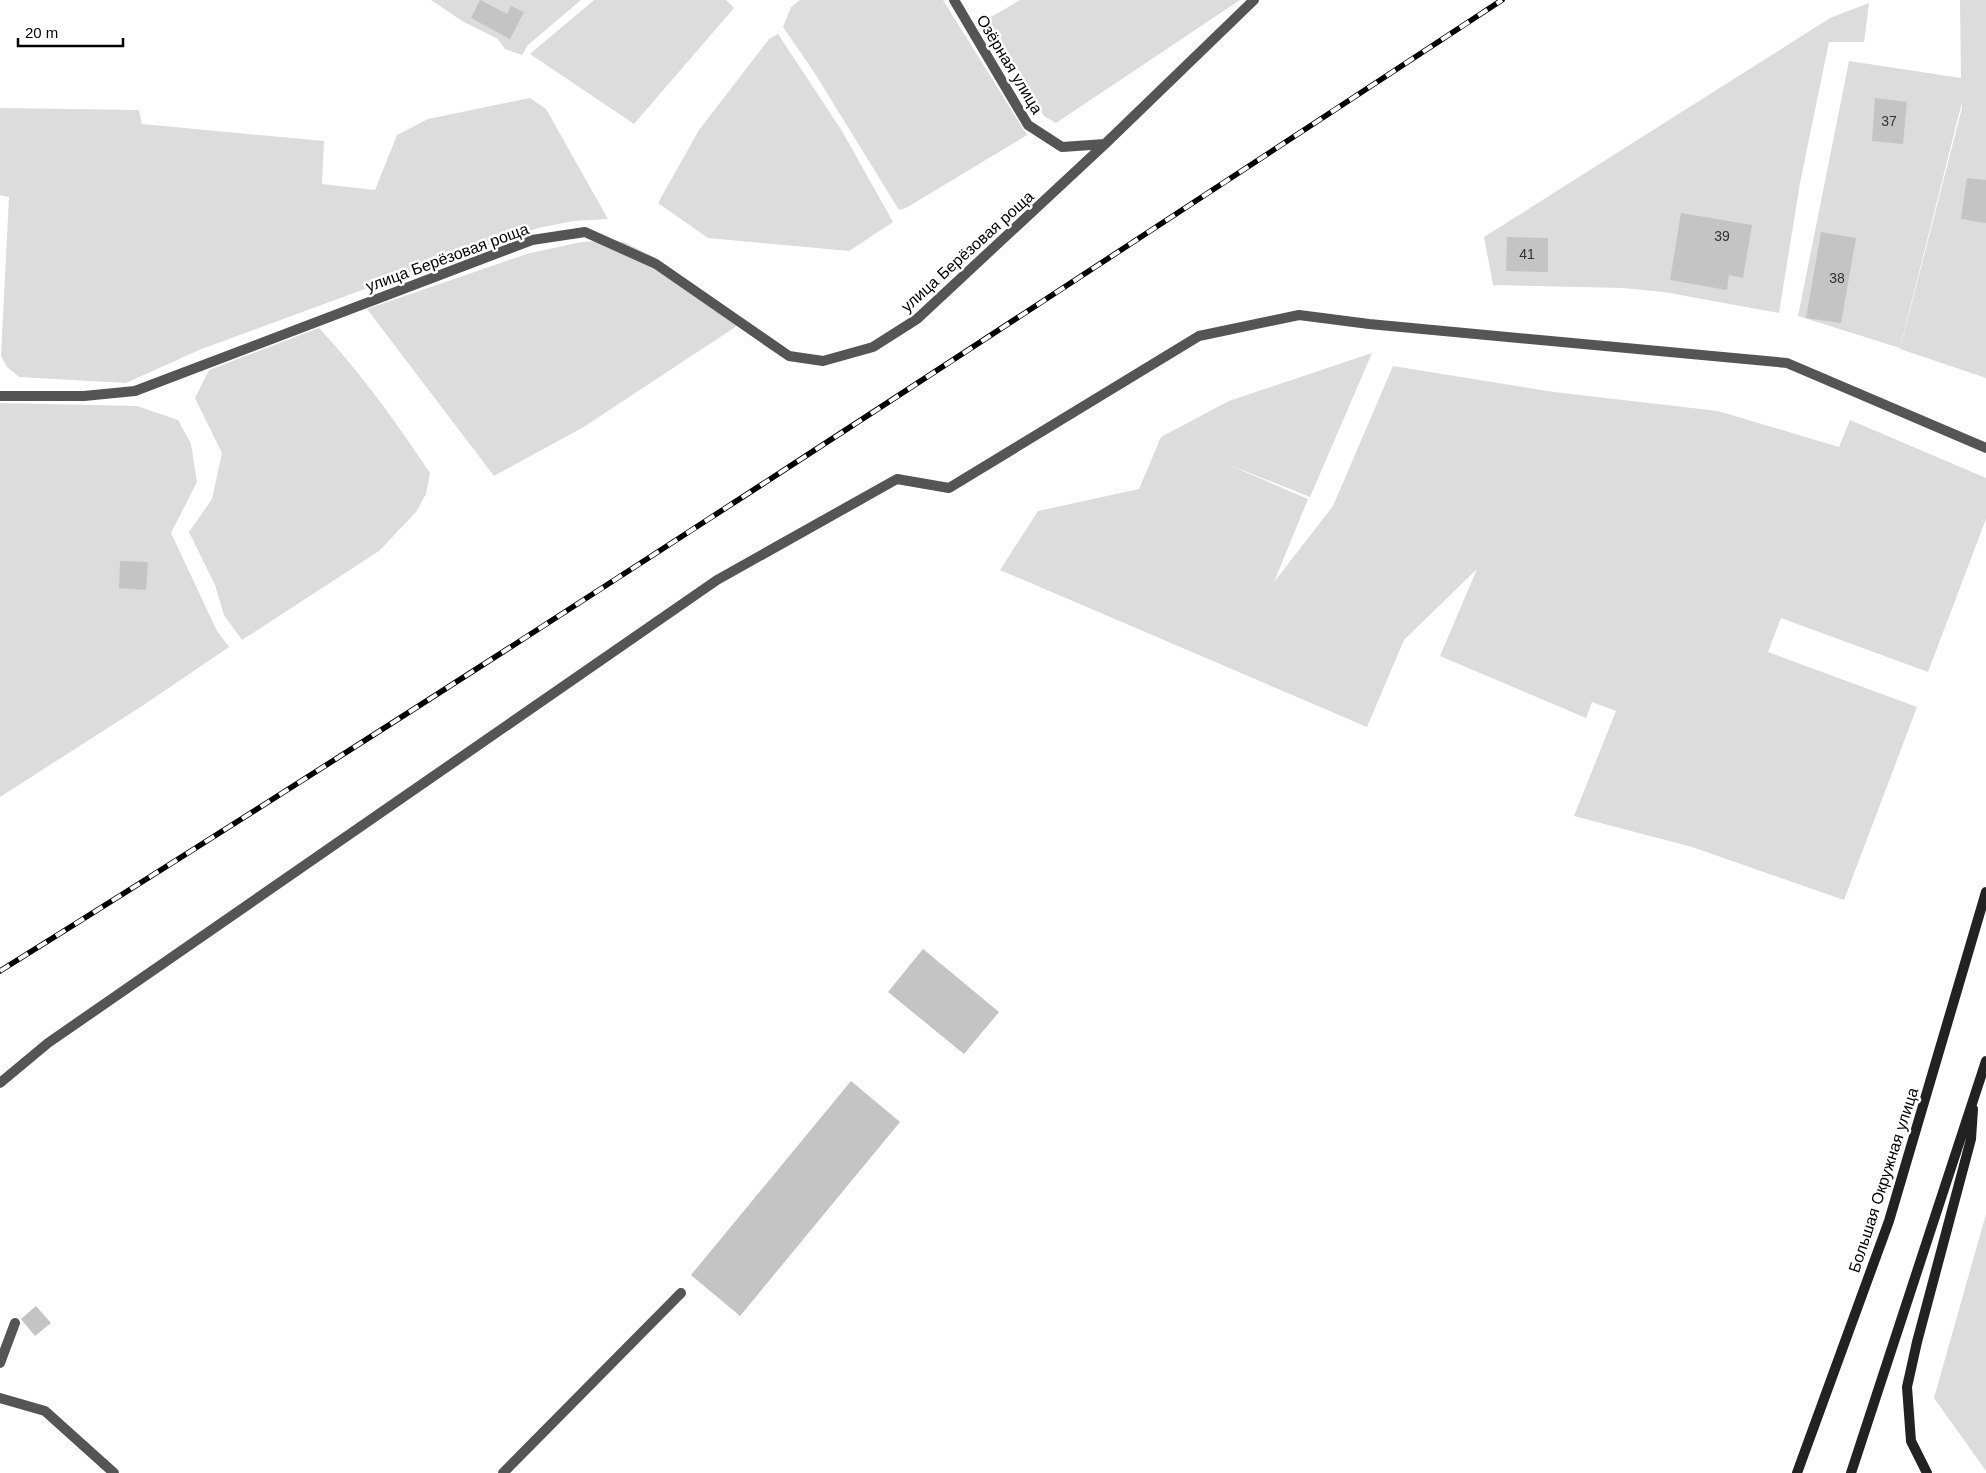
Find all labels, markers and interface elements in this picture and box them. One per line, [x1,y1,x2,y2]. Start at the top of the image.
street label: Озёрная улица [973,12,1046,117]
scale bar [18,15,122,47]
text: 20 m [25,24,58,41]
house number: 37 [1881,113,1897,129]
street label: улица Берёзовая роща [898,187,1037,315]
street label: улица Берёзовая роща [364,220,531,295]
house number: 39 [1714,228,1730,244]
house number: 41 [1519,246,1535,262]
house number: 38 [1829,270,1845,286]
street label: Большая Окружная улица [1846,1085,1921,1275]

